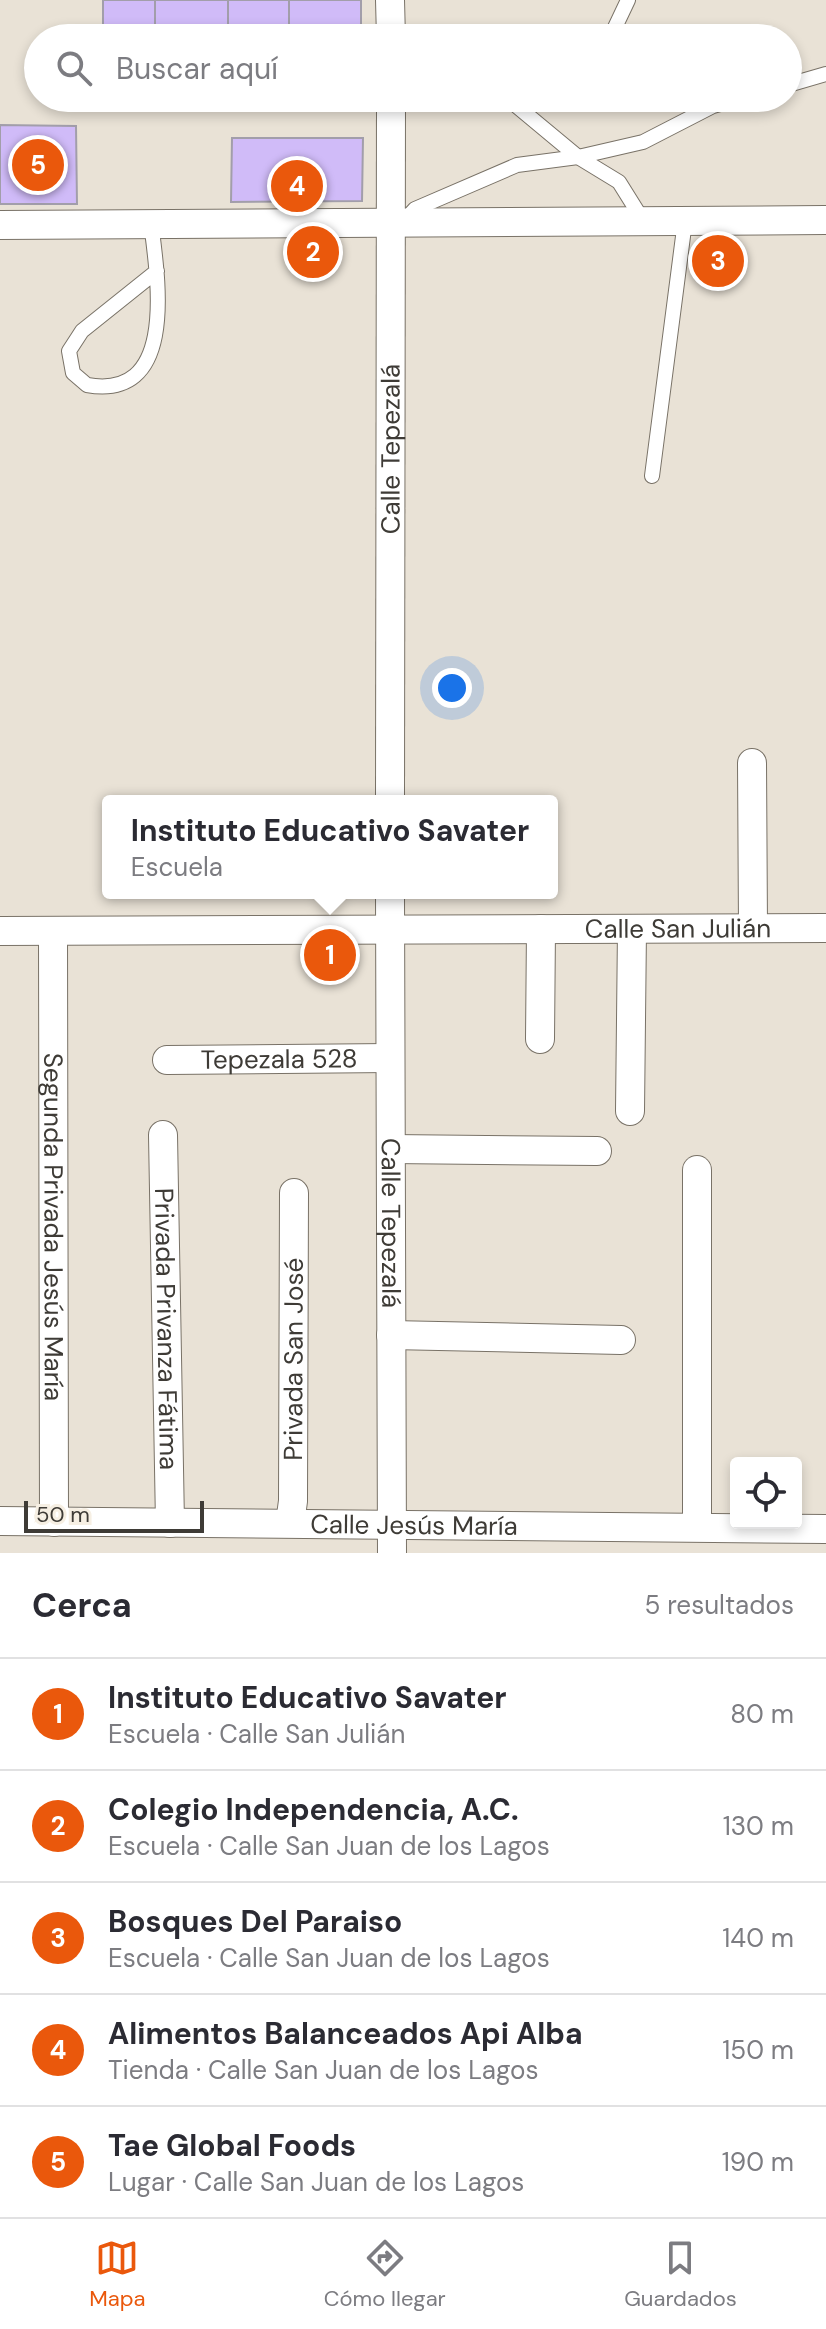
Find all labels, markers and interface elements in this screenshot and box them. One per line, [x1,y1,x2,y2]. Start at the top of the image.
search box [24,24,802,112]
icon: search [52,46,96,90]
text: Buscar aquí [116,49,278,88]
pin: 5 [12,135,64,195]
pin: 4 [271,156,323,216]
pin: 2 [287,222,339,282]
pin: 3 [692,231,744,291]
street label: Calle Tepezalá [373,364,408,534]
your location [432,668,472,708]
popup [102,795,558,899]
text: Instituto Educativo Savater [131,811,529,850]
text: Escuela [131,850,223,884]
street label: Calle San Julián [585,911,771,946]
pin: 1 [304,925,356,985]
street label: Tepezala 528 [200,1041,358,1077]
street label: Segunda Privada Jesús María [36,1053,71,1401]
street label: Calle Tepezalá [374,1138,408,1308]
street label: Privada Privanza Fátima [147,1188,186,1470]
street label: Privada San José [276,1258,311,1461]
map controls [730,1457,802,1529]
button: locate [730,1457,802,1529]
scale bar [24,1497,204,1533]
text: 50 m [36,1500,90,1529]
street label: Calle Jesús María [310,1507,518,1543]
text: Cerca [32,1583,132,1628]
text: 5 resultados [644,1588,794,1622]
text: Instituto Educativo Savater [108,1678,507,1717]
text: 1 [53,1697,63,1731]
text: 80 m [730,1697,794,1731]
text: Escuela · Calle San Julián [108,1717,405,1751]
text: Colegio Independencia, A.C. [108,1790,518,1829]
text: 2 [50,1809,66,1843]
text: 130 m [723,1809,794,1843]
text: Escuela · Calle San Juan de los Lagos [108,1829,550,1863]
text: Bosques Del Paraiso [108,1902,402,1941]
text: 3 [50,1921,66,1955]
text: 140 m [722,1921,794,1955]
text: Escuela · Calle San Juan de los Lagos [108,1941,550,1975]
text: Alimentos Balanceados Api Alba [108,2014,583,2053]
text: 4 [50,2033,66,2067]
text: 150 m [722,2033,794,2067]
text: Tienda · Calle San Juan de los Lagos [108,2053,538,2087]
text: Tae Global Foods [108,2126,356,2165]
text: 5 [50,2145,66,2179]
text: 190 m [722,2145,794,2179]
text: Lugar · Calle San Juan de los Lagos [108,2165,524,2199]
tab: Mapa [89,2236,145,2313]
tab: Cómo llegar [324,2236,446,2313]
tab: Guardados [624,2236,737,2313]

